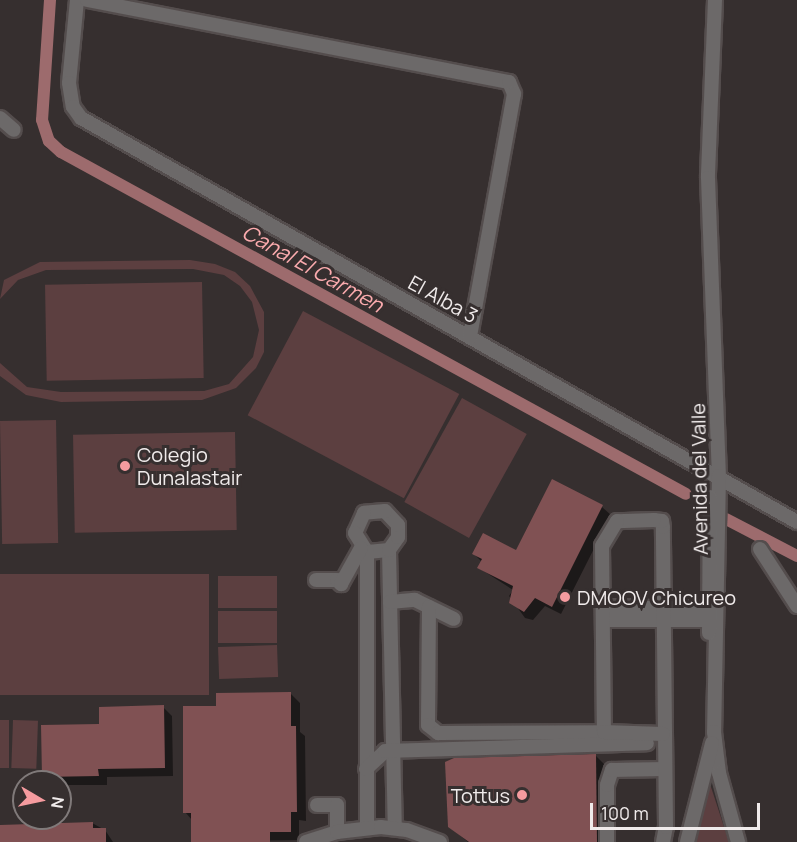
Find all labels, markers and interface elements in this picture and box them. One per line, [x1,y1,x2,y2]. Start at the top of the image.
water label: Canal El Carmen [238,219,388,317]
street label: El Alba 3 [404,270,482,328]
street label: Avenida del Valle [686,403,712,555]
place label: Colegio Dunalastair [137,442,243,489]
marker: Colegio Dunalastair [118,459,132,473]
place label: DMOOV Chicureo [577,585,736,609]
marker: DMOOV Chicureo [558,590,572,604]
north arrow [12,770,72,830]
place label: Tottus [451,783,510,807]
marker: Tottus [515,788,529,802]
scale bar [593,791,762,829]
text: N [46,795,70,810]
text: 100 m [601,801,649,825]

